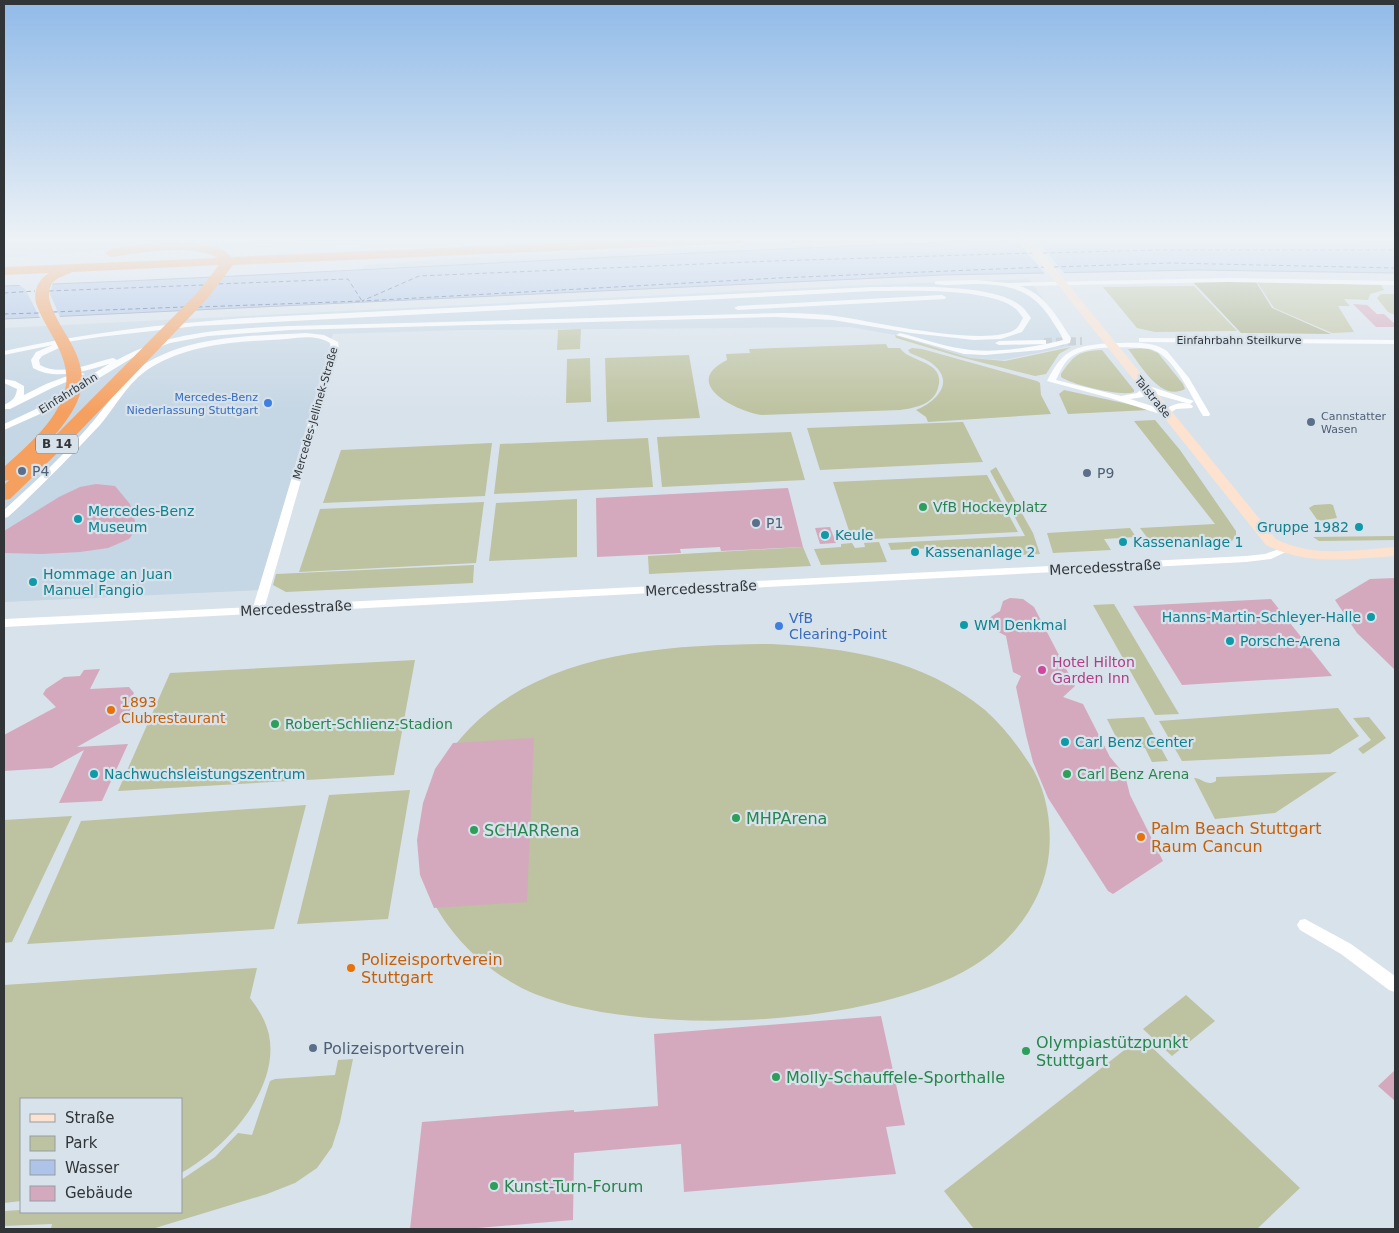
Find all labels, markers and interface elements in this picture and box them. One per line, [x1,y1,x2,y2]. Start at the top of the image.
street label: Einfahrbahn Steilkurve [1176,334,1302,347]
street label: Mercedes-Jellinek-Straße [290,345,341,481]
street label: Einfahrbahn [37,370,100,417]
street label: Talstraße [1131,373,1173,421]
place label: Mercedes-Benz Niederlassung Stuttgart [127,391,259,417]
marker: Mercedes-Benz Niederlassung Stuttgart [262,397,274,409]
place label: Cannstatter Wasen [1321,410,1387,436]
marker: Cannstatter Wasen [1305,416,1317,428]
road number: B 14 [36,434,78,454]
place label: P4 [32,463,49,479]
marker: P4 [16,465,28,477]
place label: P9 [1097,465,1114,481]
marker: P9 [1081,467,1093,479]
place label: VfB Hockeyplatz [933,499,1047,515]
marker: VfB Hockeyplatz [917,501,929,513]
place label: Mercedes-Benz Museum [88,503,194,535]
marker: Mercedes-Benz Museum [72,513,84,525]
place label: P1 [766,515,783,531]
marker: P1 [750,517,762,529]
place label: Gruppe 1982 [1257,519,1349,535]
marker: Gruppe 1982 [1353,521,1365,533]
place label: Keule [835,527,873,543]
marker: Keule [819,529,831,541]
place label: Kassenanlage 1 [1133,534,1243,550]
marker: Kassenanlage 1 [1117,536,1129,548]
place label: Kassenanlage 2 [925,544,1035,560]
marker: Kassenanlage 2 [909,546,921,558]
street label: Mercedesstraße [1049,556,1161,578]
place label: Hommage an Juan Manuel Fangio [43,566,172,598]
marker: Hommage an Juan Manuel Fangio [27,576,39,588]
street label: Mercedesstraße [645,577,757,599]
street label: Mercedesstraße [240,597,352,619]
place label: Hanns-Martin-Schleyer-Halle [1162,609,1361,625]
place label: VfB Clearing-Point [789,610,888,642]
marker: Hanns-Martin-Schleyer-Halle [1365,611,1377,623]
place label: WM Denkmal [974,617,1067,633]
marker: WM Denkmal [958,619,970,631]
marker: VfB Clearing-Point [773,620,785,632]
place label: Porsche-Arena [1240,633,1341,649]
marker: Porsche-Arena [1224,635,1236,647]
place label: Hotel Hilton Garden Inn [1052,654,1135,686]
marker: Hotel Hilton Garden Inn [1036,664,1048,676]
place label: 1893 Clubrestaurant [121,694,226,726]
marker: 1893 Clubrestaurant [105,704,117,716]
place label: Robert-Schlienz-Stadion [285,716,453,732]
marker: Robert-Schlienz-Stadion [269,718,281,730]
place label: Carl Benz Center [1075,734,1194,750]
marker: Carl Benz Center [1059,736,1071,748]
place label: Nachwuchsleistungszentrum [104,766,306,782]
place label: Carl Benz Arena [1077,766,1189,782]
marker: Nachwuchsleistungszentrum [88,768,100,780]
marker: Carl Benz Arena [1061,768,1073,780]
place label: MHPArena [746,809,827,828]
marker: MHPArena [730,812,742,824]
place label: Palm Beach Stuttgart Raum Cancun [1151,819,1321,856]
place label: SCHARRena [484,821,580,840]
marker: SCHARRena [468,824,480,836]
marker: Palm Beach Stuttgart Raum Cancun [1135,831,1147,843]
place label: Polizeisportverein Stuttgart [361,950,503,987]
marker: Polizeisportverein Stuttgart [345,962,357,974]
place label: Olympiastützpunkt Stuttgart [1036,1033,1188,1070]
place label: Polizeisportverein [323,1039,465,1058]
marker: Polizeisportverein [307,1042,319,1054]
marker: Olympiastützpunkt Stuttgart [1020,1045,1032,1057]
place label: Molly-Schauffele-Sporthalle [786,1068,1005,1087]
marker: Molly-Schauffele-Sporthalle [770,1071,782,1083]
legend [20,1098,182,1213]
text: Straße [65,1109,114,1127]
text: Park [65,1134,98,1152]
text: Wasser [65,1159,120,1177]
place label: Kunst-Turn-Forum [504,1177,643,1196]
marker: Kunst-Turn-Forum [488,1180,500,1192]
text: Gebäude [65,1184,133,1202]

